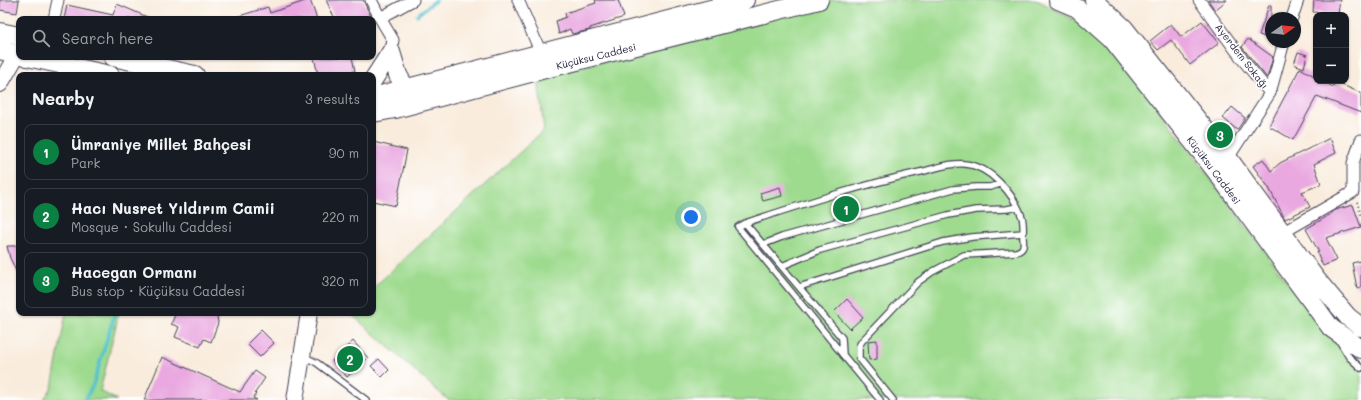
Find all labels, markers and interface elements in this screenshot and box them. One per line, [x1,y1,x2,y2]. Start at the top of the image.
north arrow [1265,12,1301,48]
map controls [1313,12,1349,84]
button: + [1313,12,1349,48]
search box [16,16,376,60]
street label: Ayerdem Sokağı [1212,21,1272,91]
icon: search [30,27,52,49]
text: Search here [62,28,153,48]
street label: Küçüksu Caddesi [555,39,637,73]
button: − [1313,48,1349,84]
text: Nearby [32,87,94,109]
text: 3 results [305,90,360,107]
pin: 3 [1207,120,1233,150]
street label: Küçüksu Caddesi [1184,133,1244,207]
text: Ümraniye Millet Bahçesi [71,134,252,154]
text: 1 [43,144,49,161]
text: 90 m [329,144,359,161]
text: Park [71,154,100,171]
pin: 1 [833,194,859,224]
text: Hacı Nusret Yıldırım Camii [71,198,275,218]
your location [681,207,701,227]
text: 2 [42,208,50,225]
text: 220 m [322,208,359,225]
text: Mosque · Sokullu Caddesi [71,218,232,235]
text: Hacegan Ormanı [71,262,197,282]
text: 3 [42,272,50,289]
text: 320 m [322,272,359,289]
text: Bus stop · Küçüksu Caddesi [71,282,245,299]
pin: 2 [337,344,363,374]

